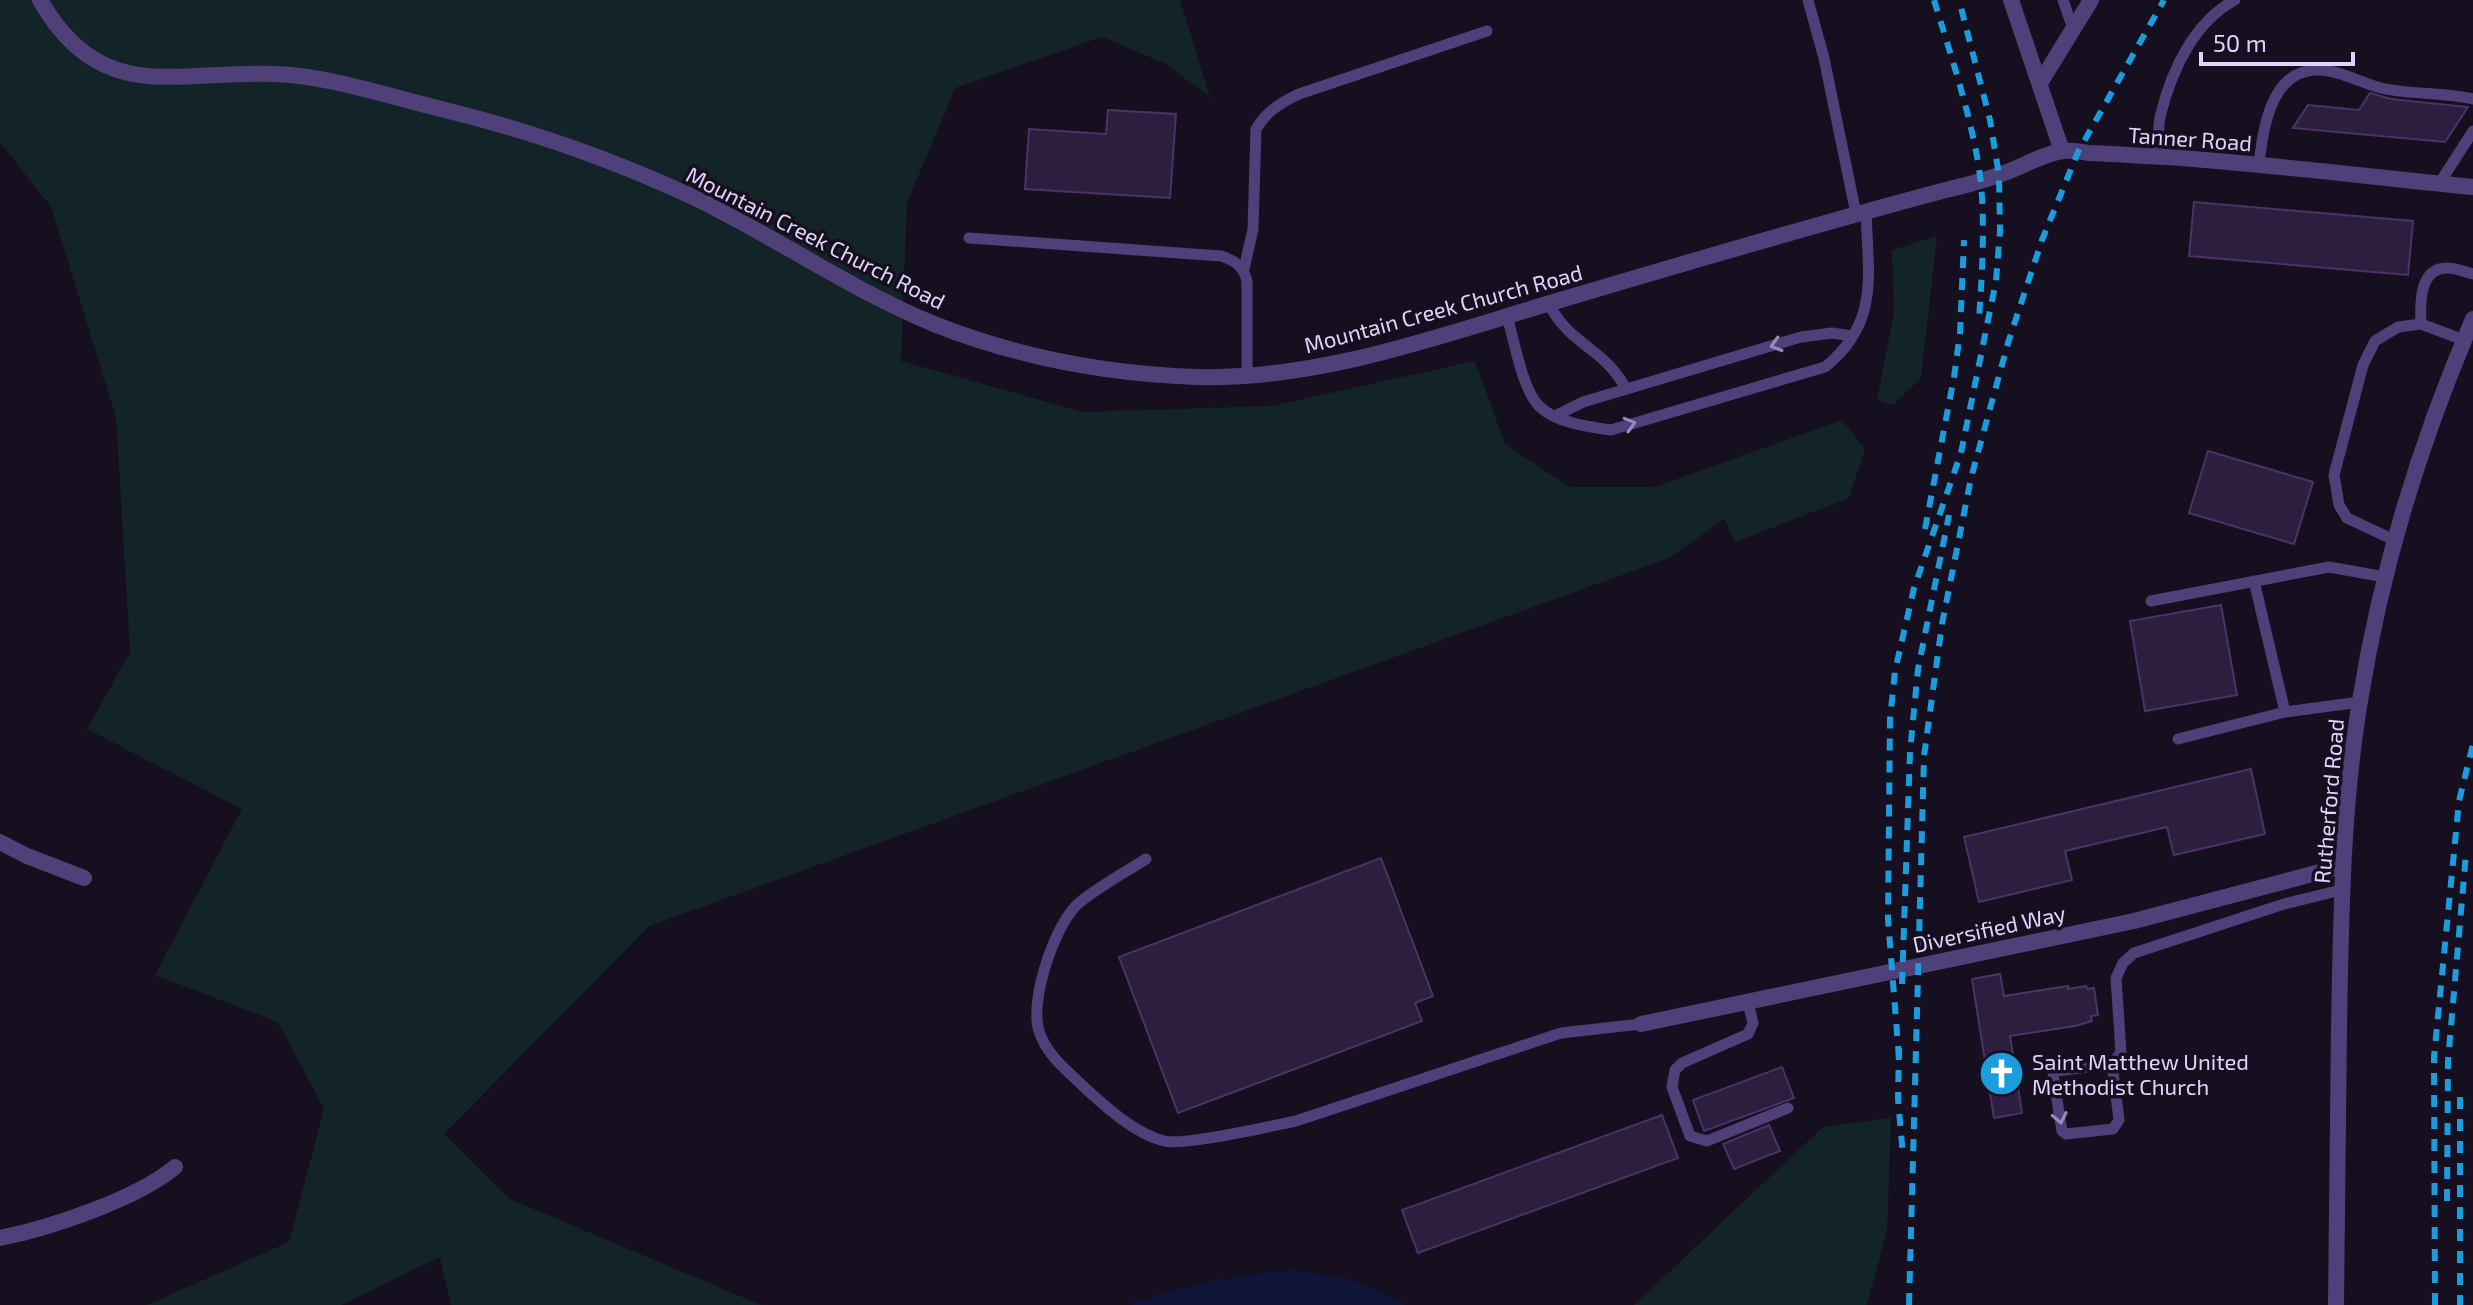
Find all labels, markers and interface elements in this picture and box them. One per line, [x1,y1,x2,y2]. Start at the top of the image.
scale bar [2201,16,2353,66]
text: 50 m [2213,28,2267,57]
street label: Tanner Road [2127,121,2253,155]
street label: Mountain Creek Church Road [682,160,950,314]
street label: Mountain Creek Church Road [1301,258,1585,358]
one-way arrow [1770,336,1783,352]
one-way arrow [1623,417,1637,433]
street label: Rutherford Road [2308,717,2348,885]
street label: Diversified Way [1910,899,2068,957]
place label: Saint Matthew United Methodist Church [2032,1048,2249,1099]
church icon: Saint Matthew United Methodist Church [1977,1050,2025,1098]
one-way arrow [2051,1111,2068,1125]

